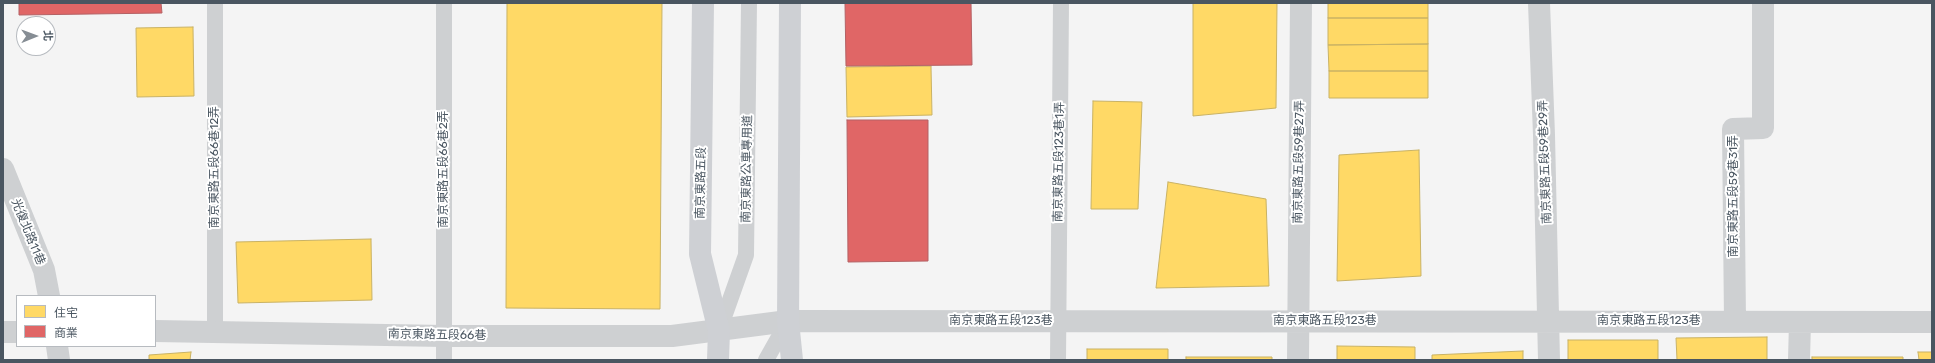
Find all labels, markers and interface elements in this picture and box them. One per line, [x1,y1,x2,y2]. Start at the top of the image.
north arrow [16,16,56,56]
text: 北 [41,30,54,41]
street label: 南京東路五段59巷27弄 [1291,100,1307,224]
street label: 南京東路五段59巷29弄 [1536,100,1554,224]
street label: 南京東路五段123巷1弄 [1051,102,1067,222]
street label: 南京東路五段66巷12弄 [208,106,222,228]
street label: 南京東路五段66巷2弄 [437,110,451,228]
street label: 南京東路公車專用道 [739,115,755,223]
street label: 南京東路五段59巷31弄 [1727,135,1741,257]
street label: 南京東路五段 [693,147,709,219]
street label: 光復北路11巷 [8,197,48,267]
legend [16,295,156,347]
text: 住宅 [54,306,78,320]
street label: 南京東路五段123巷 [949,314,1053,328]
street label: 南京東路五段123巷 [1273,314,1377,328]
street label: 南京東路五段123巷 [1597,314,1701,328]
text: 商業 [54,326,78,340]
street label: 南京東路五段66巷 [388,327,486,343]

